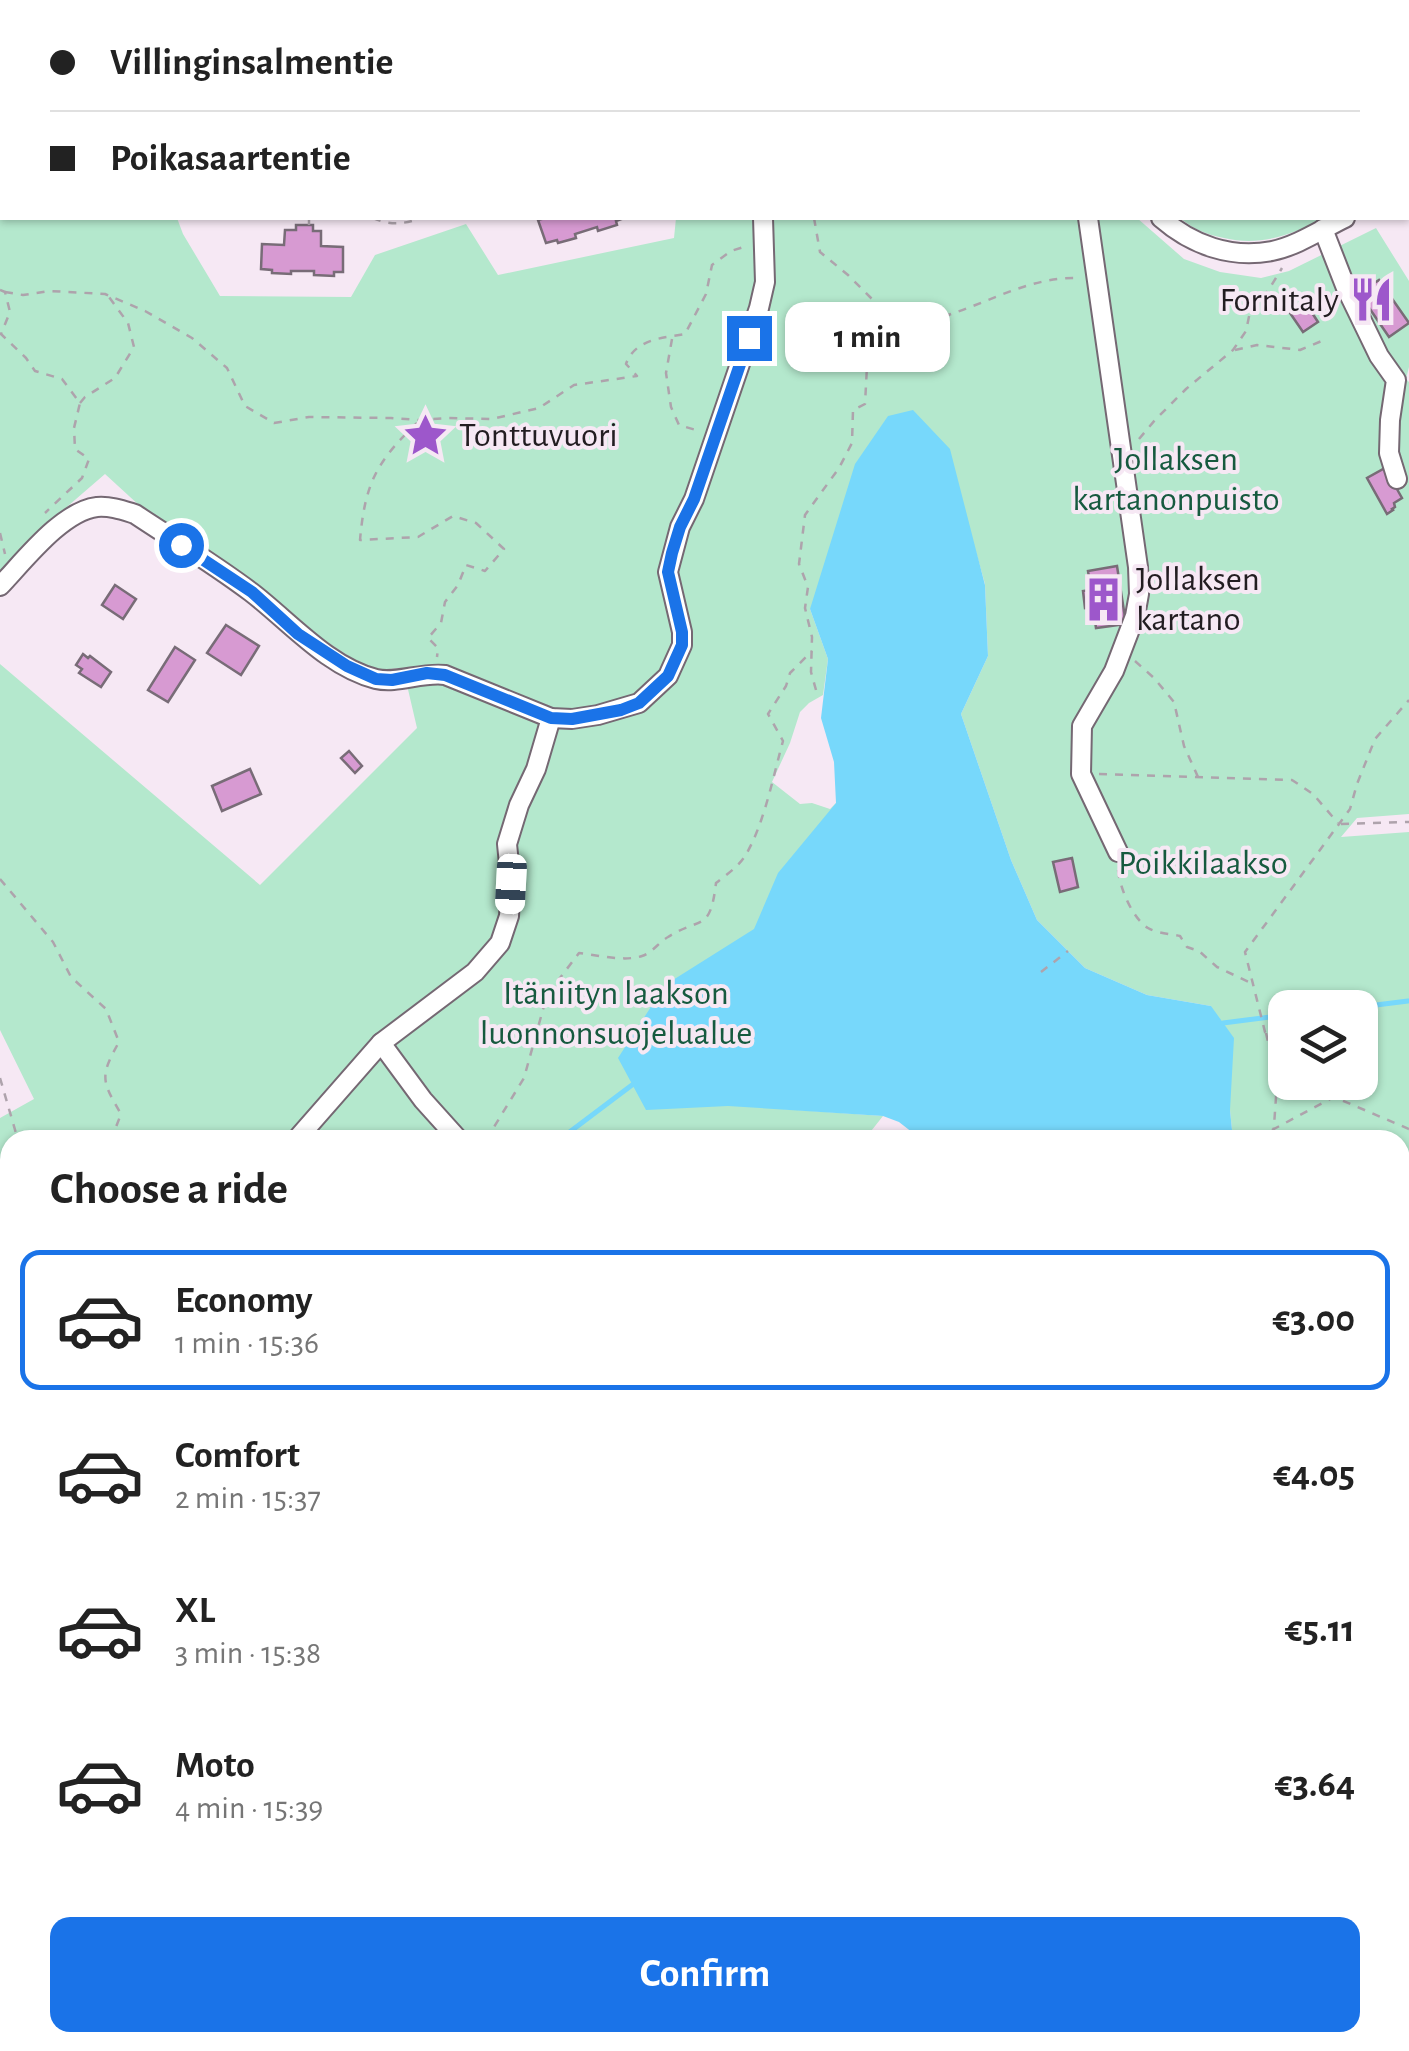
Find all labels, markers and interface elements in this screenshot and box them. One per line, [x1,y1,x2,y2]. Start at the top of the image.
text: Villinginsalmentie [110,44,394,82]
text: Poikasaartentie [110,140,351,178]
restaurant icon: Fornitaly [1348,276,1396,324]
place label: Fornitaly [1220,283,1339,318]
callout: 1 min [784,303,949,373]
route end [727,316,772,361]
text: 1 min [834,321,901,353]
place icon: Tonttuvuori [402,411,450,459]
place label: Tonttuvuori [459,418,618,453]
park label: Jollaksen kartanonpuisto [1072,442,1280,517]
route start [159,523,204,568]
place label: Jollaksen kartano [1136,562,1260,637]
building icon: Jollaksen kartano [1079,575,1127,623]
park label: Poikkilaakso [1118,846,1288,881]
car [494,853,528,915]
park label: Itäniityn laakson luonnonsuojelualue [480,976,752,1051]
map controls [1268,990,1378,1100]
button: layers [1268,990,1378,1100]
text: Choose a ride [50,1167,288,1212]
icon: car [55,1275,145,1365]
text: Economy [175,1282,313,1320]
text: €3.00 [1273,1301,1355,1339]
text: 1 min · 15:36 [175,1327,319,1359]
icon: car [55,1430,145,1520]
text: Comfort [175,1437,300,1475]
text: €4.05 [1273,1456,1355,1494]
text: 2 min · 15:37 [175,1482,321,1514]
icon: car [55,1585,145,1675]
text: XL [175,1592,215,1630]
text: €5.11 [1285,1611,1355,1649]
text: 3 min · 15:38 [175,1637,321,1669]
icon: car [55,1740,145,1830]
text: Moto [175,1747,255,1785]
text: €3.64 [1275,1766,1355,1804]
text: 4 min · 15:39 [175,1792,323,1824]
button: Confirm [50,1917,1360,2032]

